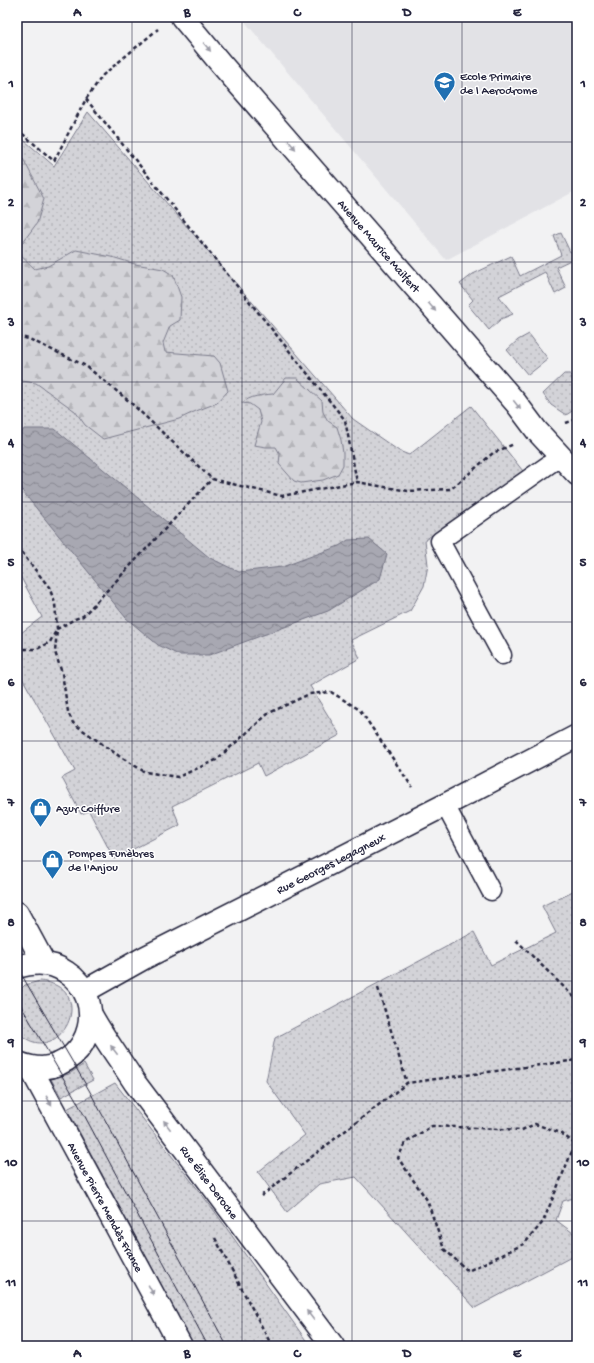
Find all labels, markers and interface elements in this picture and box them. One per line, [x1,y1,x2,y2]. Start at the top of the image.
text: A [72,6,82,21]
text: B [183,6,192,21]
text: C [292,6,302,21]
text: D [402,6,412,21]
text: E [513,6,522,21]
one-way arrow [203,42,212,52]
school or university icon: Ecole Primaire de l Aerodrome [432,70,458,103]
place label: Ecole Primaire de l Aerodrome [460,71,538,99]
text: 1 [7,77,14,92]
text: 1 [579,77,586,92]
one-way arrow [287,141,296,150]
text: 2 [8,196,15,211]
text: 2 [580,196,587,211]
street label: Avenue Maurice Mailfert [333,198,423,297]
one-way arrow [428,302,437,312]
text: 3 [7,316,15,331]
text: 3 [579,316,587,331]
one-way arrow [513,400,522,411]
text: 4 [7,436,15,451]
text: 4 [579,436,587,451]
text: 5 [8,556,15,571]
text: 5 [580,556,587,571]
text: 6 [8,676,15,691]
text: 6 [580,676,587,691]
shop icon: Azur Coiffure [27,795,53,828]
text: 7 [7,796,16,811]
text: 7 [579,796,588,811]
place label: Azur Coiffure [56,803,121,817]
street label: Rue Georges Legagneux [275,831,389,898]
shop icon: Pompes Funèbres de l'Anjou [39,847,65,880]
place label: Pompes Funèbres de l'Anjou [67,848,154,876]
text: 8 [7,916,15,931]
text: 8 [579,916,587,931]
text: 9 [7,1036,15,1051]
text: 9 [579,1036,587,1051]
one-way arrow [110,1045,118,1056]
one-way arrow [46,1095,53,1107]
one-way arrow [163,1120,171,1130]
street label: Avenue Pierre Mendès France [63,1140,145,1276]
street label: Rue Élise Deroche [176,1144,241,1223]
text: 10 [4,1156,18,1171]
text: 10 [576,1156,590,1171]
text: 11 [5,1276,16,1291]
text: 11 [577,1276,588,1291]
one-way arrow [147,1284,154,1296]
one-way arrow [306,1309,314,1320]
text: A [72,1347,82,1362]
text: B [183,1347,192,1362]
text: C [292,1347,302,1362]
text: D [402,1347,412,1362]
text: E [513,1347,522,1362]

